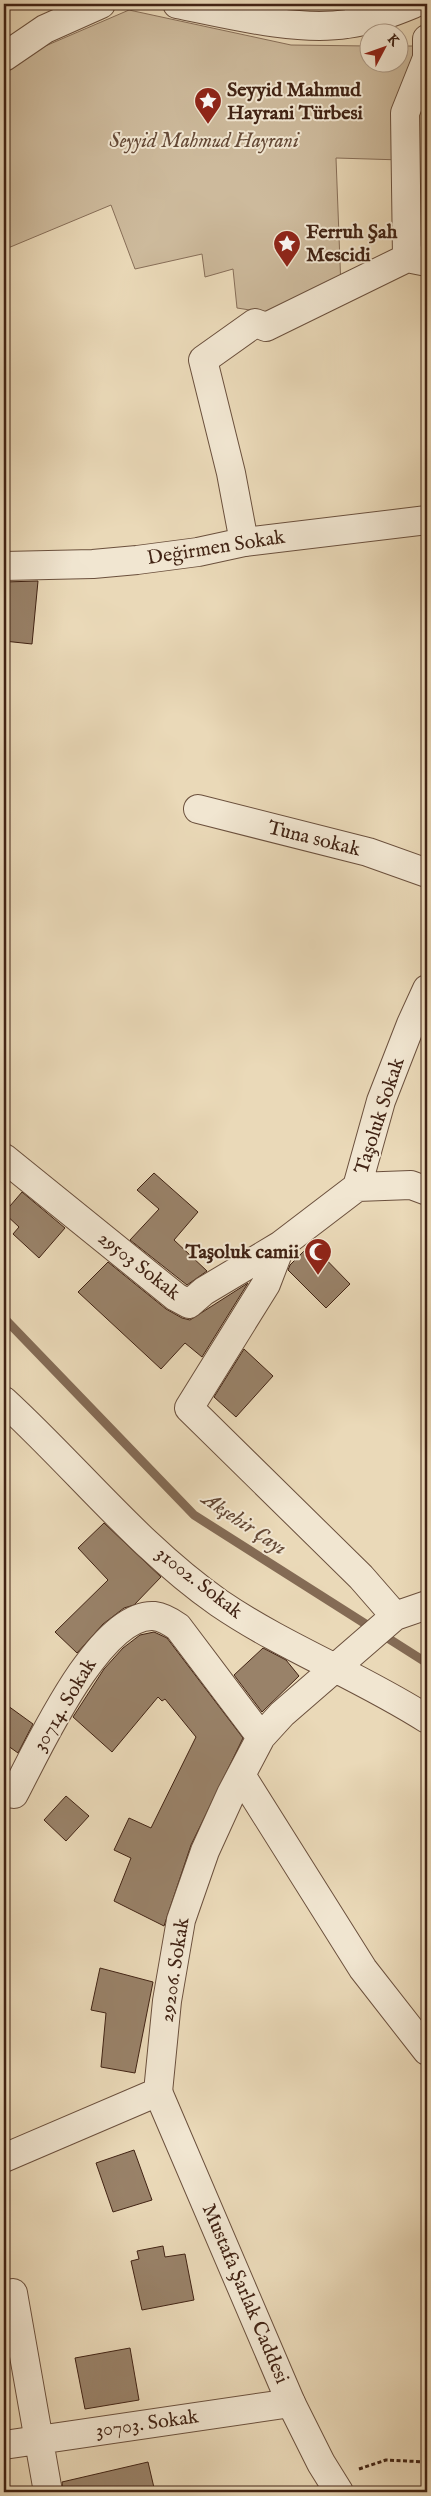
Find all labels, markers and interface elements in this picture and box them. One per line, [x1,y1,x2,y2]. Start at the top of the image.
north arrow [358,22,408,72]
text: K [383,30,404,51]
place label: Seyyid Mahmud Hayrani Türbesi [227,78,364,126]
place icon: Seyyid Mahmud Hayrani Türbesi [193,86,223,125]
park label: Seyyid Mahmud Hayrani [109,129,300,154]
place label: Ferruh Şah Mescidi [306,220,398,268]
place icon: Ferruh Şah Mescidi [272,229,302,268]
street label: Değirmen Sokak [145,525,287,571]
street label: Tuna sokak [265,815,363,863]
street label: Taşoluk Sokak [349,1054,411,1178]
street label: 29503 Sokak [93,1226,186,1306]
mosque icon: Taşoluk camii [303,1237,333,1276]
place label: Taşoluk camii [184,1240,300,1265]
water label: Akşehir Çayı [195,1485,291,1562]
street label: 31002. Sokak [151,1541,248,1625]
street label: 30714. Sokak [27,1654,103,1756]
street label: 29206. Sokak [154,1916,196,2024]
street label: Mustafa Şarlak Caddesi [196,2200,294,2388]
street label: 30703. Sokak [94,2404,200,2444]

